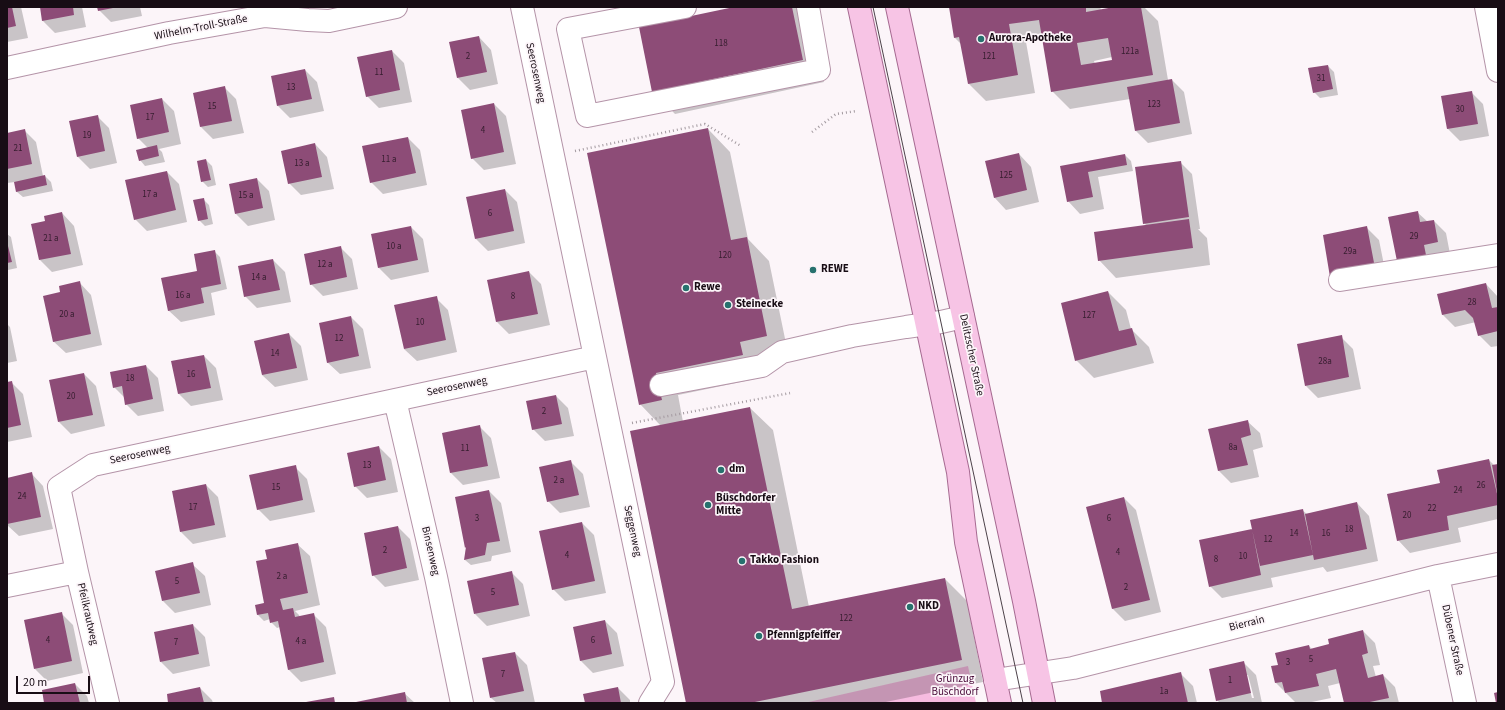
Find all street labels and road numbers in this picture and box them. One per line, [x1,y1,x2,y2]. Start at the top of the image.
street label: Wilhelm-Troll-Straße [153,13,249,43]
street label: Seerosenweg [522,42,548,104]
street label: Delitzscher Straße [956,313,986,397]
street label: Seerosenweg [426,374,488,400]
street label: Seerosenweg [109,442,171,468]
street label: Seggenweg [620,504,644,558]
street label: Binsenweg [418,525,442,577]
street label: Pfeilkrautweg [73,582,101,646]
street label: Dübener Straße [1438,603,1466,677]
street label: Bierrain [1228,613,1266,635]

